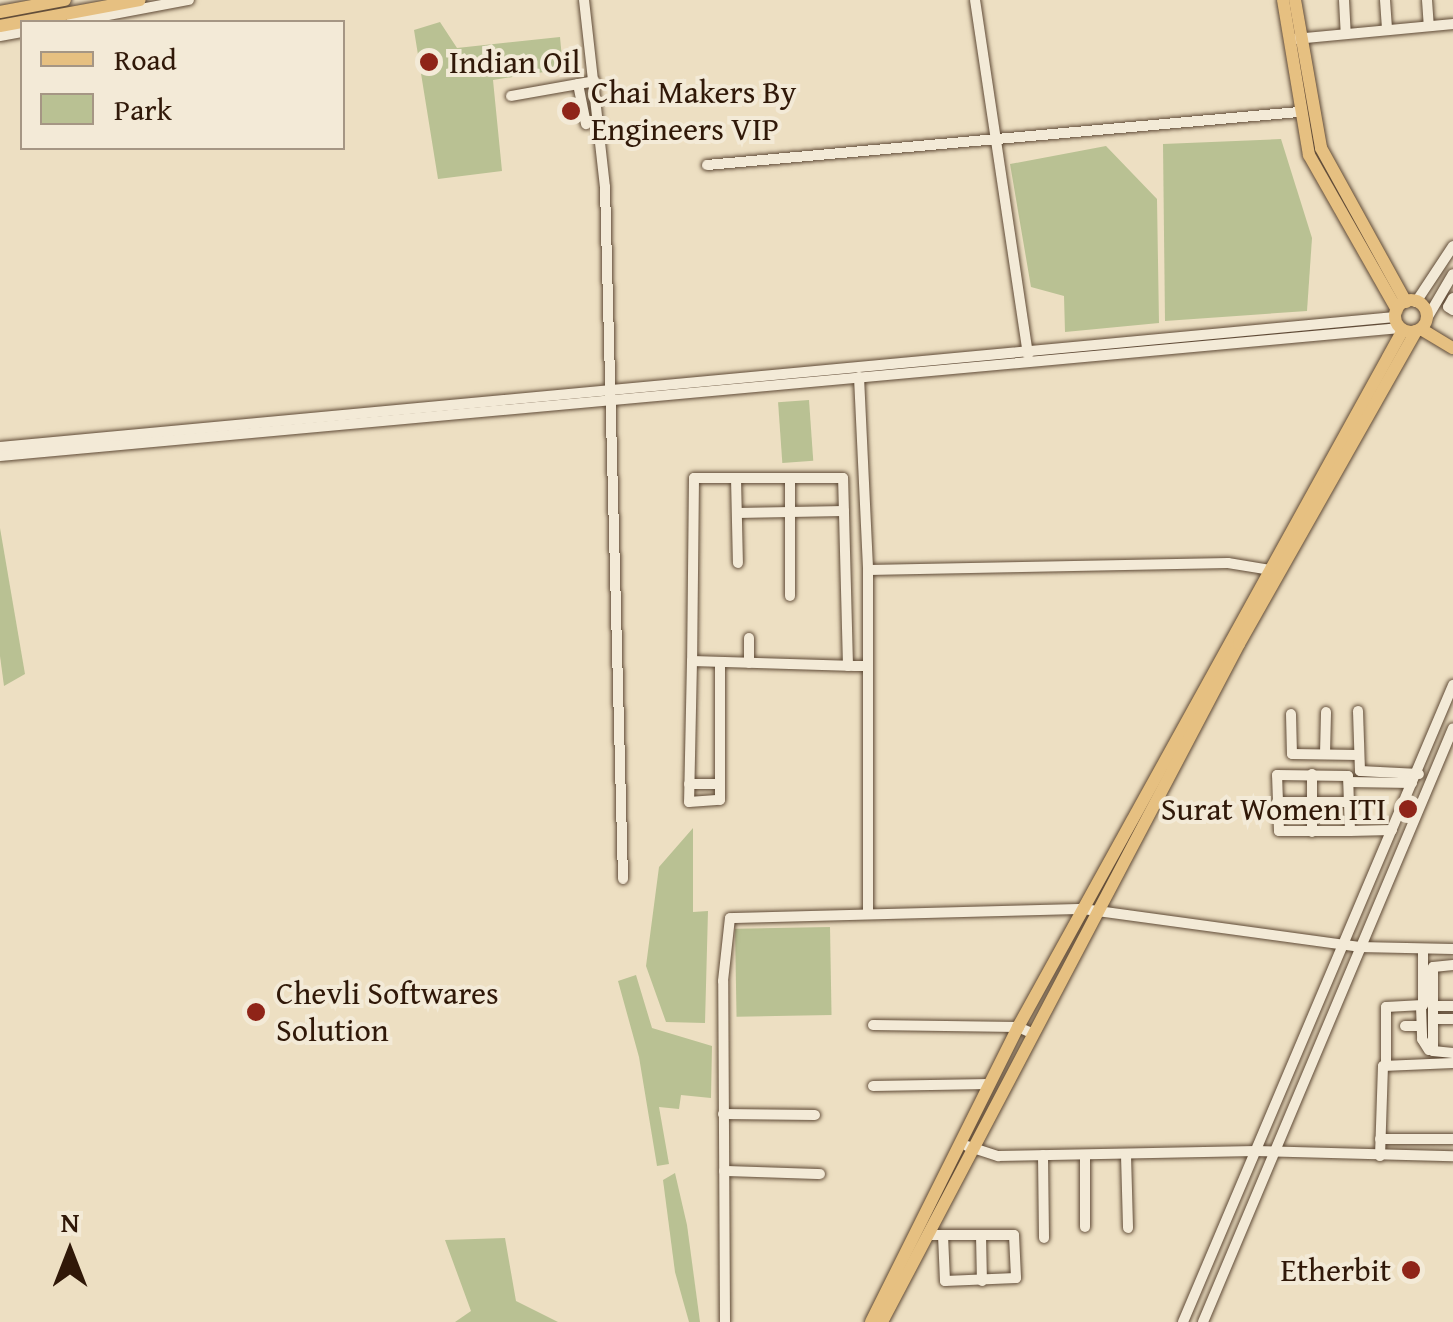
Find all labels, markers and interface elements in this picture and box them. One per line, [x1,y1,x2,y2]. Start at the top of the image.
legend [20,20,345,150]
text: Road [114,37,177,81]
place label: Indian Oil [449,43,580,81]
marker: Indian Oil [418,51,440,73]
place label: Chai Makers By Engineers VIP [591,74,797,149]
text: Park [114,87,172,131]
marker: Chai Makers By Engineers VIP [560,100,582,122]
place label: Surat Women ITI [1161,790,1386,828]
marker: Surat Women ITI [1395,796,1421,822]
place label: Chevli Softwares Solution [276,975,499,1050]
marker: Chevli Softwares Solution [245,1001,267,1023]
text: N [61,1201,79,1242]
north arrow [20,1202,120,1302]
place label: Etherbit [1280,1251,1391,1289]
marker: Etherbit [1400,1259,1422,1281]

